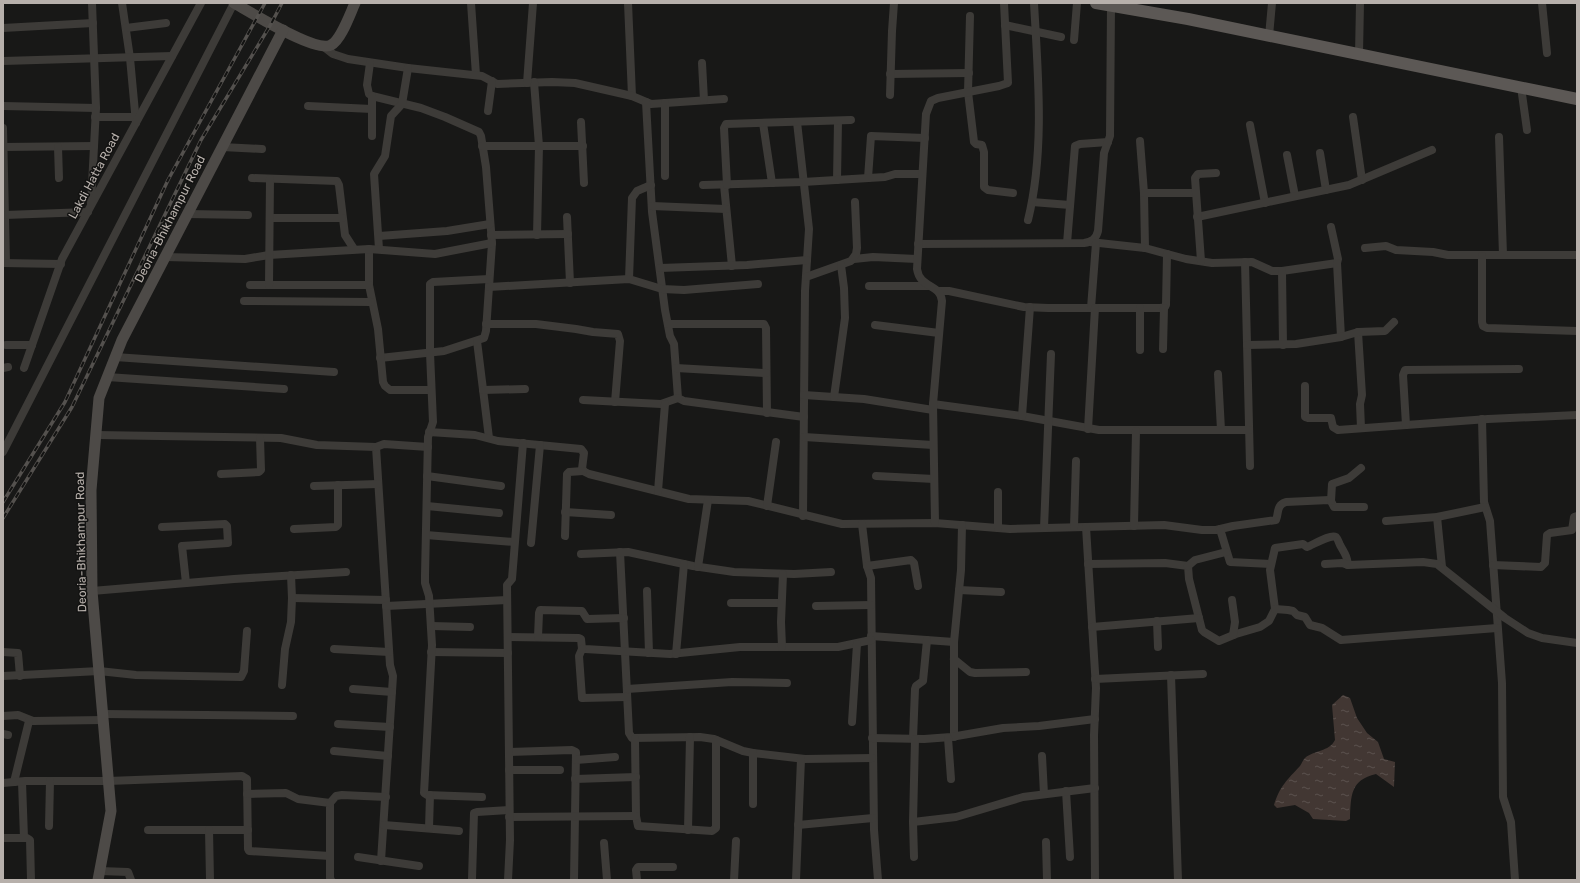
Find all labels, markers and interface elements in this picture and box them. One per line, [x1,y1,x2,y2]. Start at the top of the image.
street label: Lakdi Hatta Road [66,131,122,221]
street label: Deoria-Bhikhampur Road [132,153,208,285]
street label: Deoria-Bhikhampur Road [73,472,89,612]

